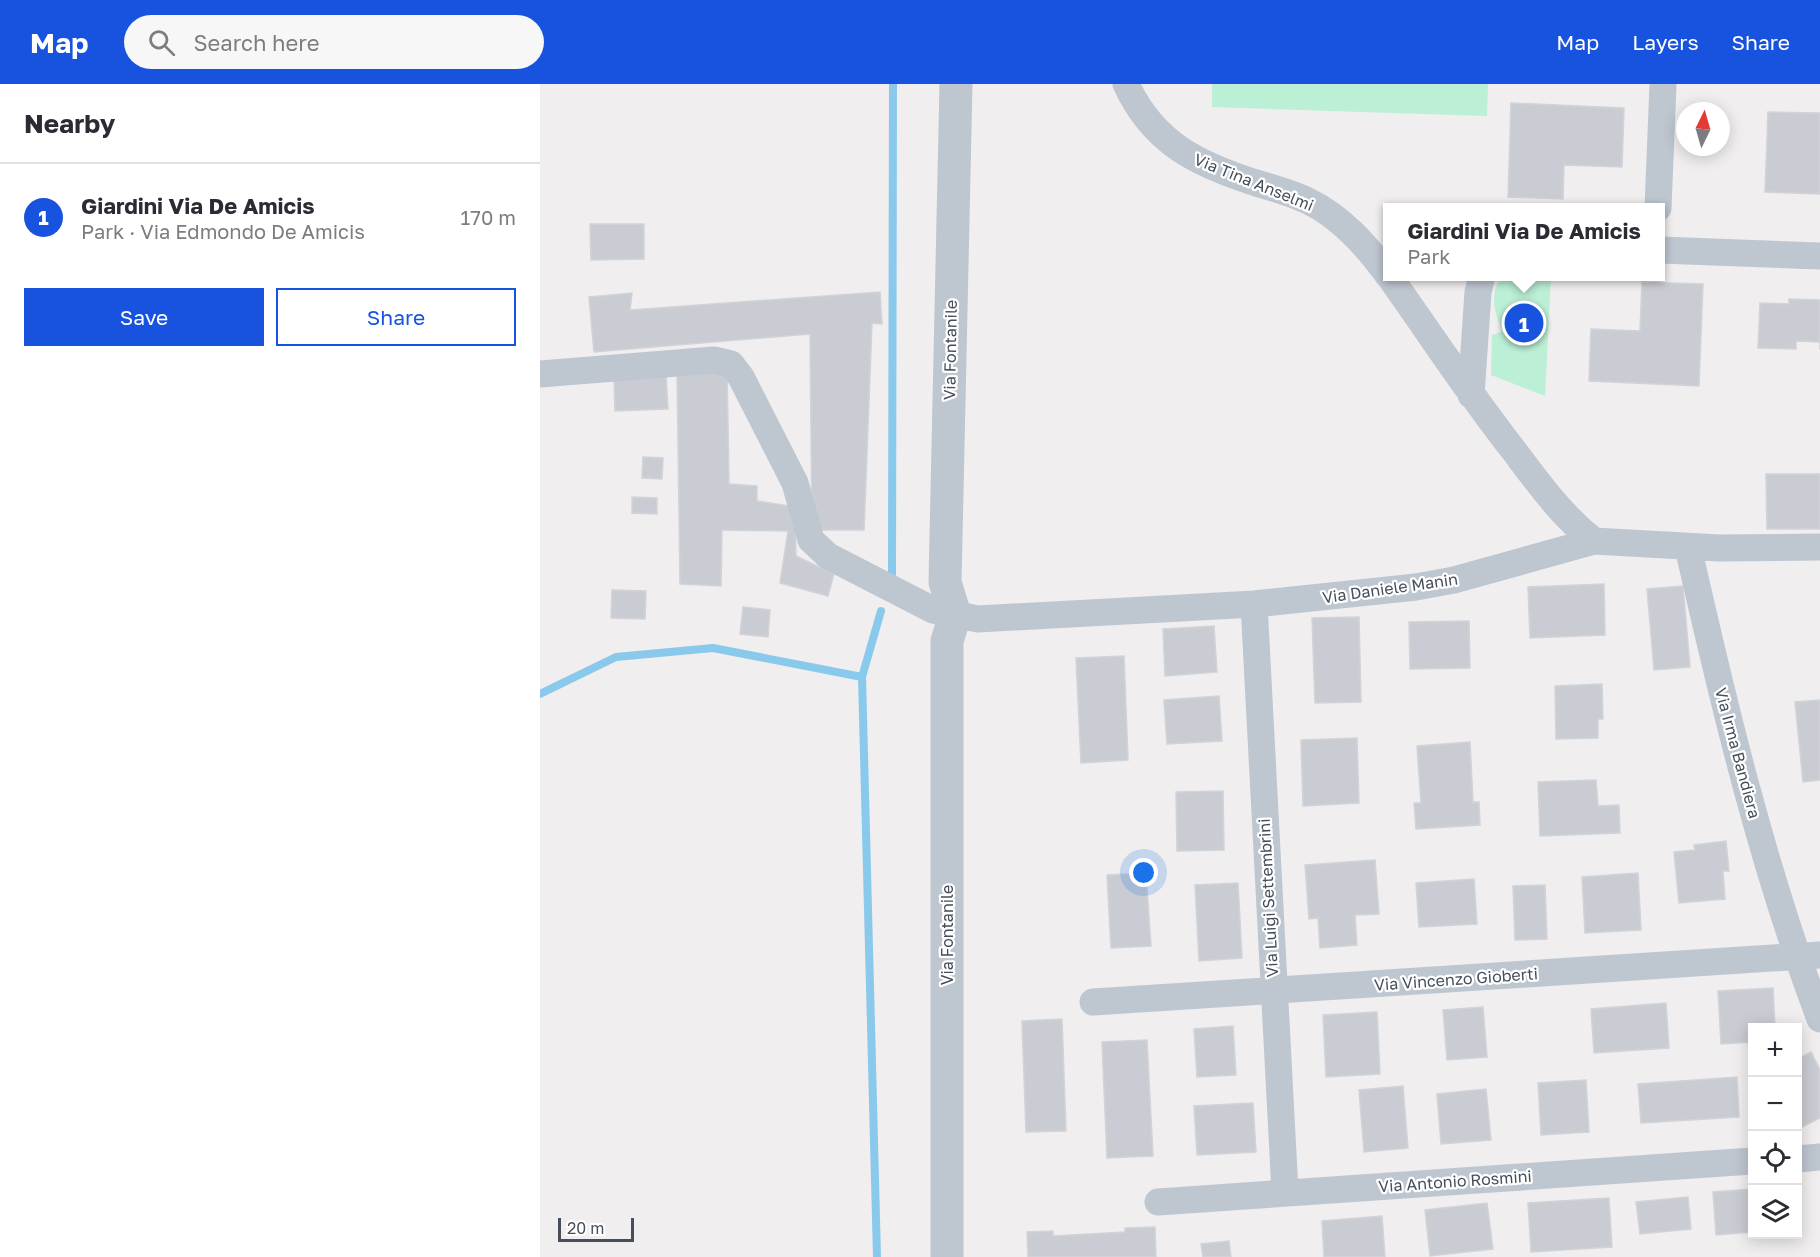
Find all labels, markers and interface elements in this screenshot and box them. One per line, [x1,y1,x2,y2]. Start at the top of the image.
search box [124,15,544,69]
text: Map [30,26,88,59]
icon: search [145,26,178,59]
text: Search here [193,29,319,56]
text: Map [1556,29,1599,55]
text: Layers [1632,29,1699,55]
text: Share [1732,29,1790,55]
north arrow [1676,102,1730,156]
text: Nearby [24,108,115,139]
street label: Via Tina Anselmi [1191,149,1317,215]
text: Giardini Via De Amicis [81,192,315,219]
popup [1383,203,1665,281]
text: 1 [38,205,49,229]
text: 170 m [461,205,516,229]
text: Giardini Via De Amicis [1407,217,1641,244]
text: Park · Via Edmondo De Amicis [81,219,365,243]
text: Park [1407,244,1451,268]
button: Save [24,288,264,346]
button: Share [276,288,516,346]
street label: Via Fontanile [939,300,961,400]
pin: 1 [1504,300,1544,346]
street label: Via Daniele Manin [1321,569,1459,607]
street label: Via Irma Bandiera [1711,685,1765,821]
street label: Via Luigi Settembrini [1254,818,1282,978]
your location [1129,858,1158,887]
street label: Via Fontanile [937,885,957,985]
street label: Via Vincenzo Gioberti [1373,963,1539,995]
map controls [1748,1023,1802,1239]
button: + [1748,1023,1802,1077]
button: − [1748,1077,1802,1131]
button: locate [1748,1131,1802,1185]
street label: Via Antonio Rosmini [1378,1166,1532,1196]
button: layers [1748,1185,1802,1239]
scale bar [558,1215,634,1242]
text: 20 m [567,1218,604,1238]

